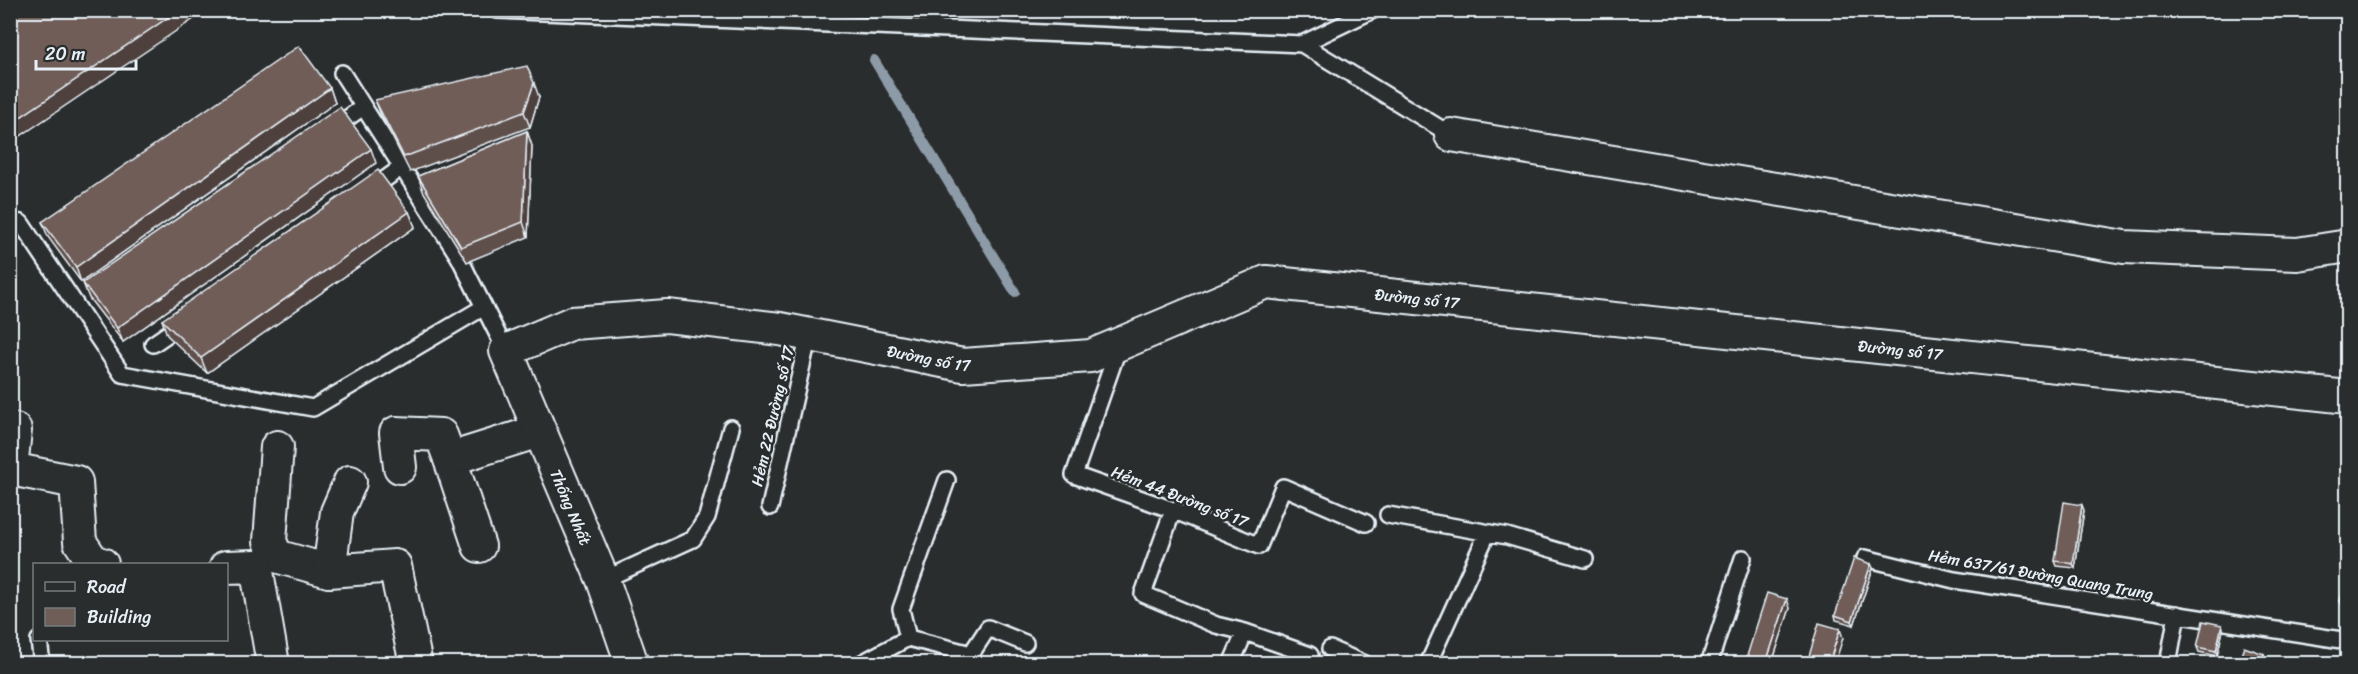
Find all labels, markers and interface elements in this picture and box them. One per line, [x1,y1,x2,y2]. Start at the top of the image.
scale bar [36,33,136,71]
text: 20 m [45,38,85,70]
street label: Đường số 17 [1373,280,1462,318]
street label: Đường số 17 [1857,331,1945,369]
street label: Đường số 17 [884,336,973,380]
street label: Hẻm 22 Đường số 17 [742,342,803,489]
street label: Hẻm 44 Đường số 17 [1107,457,1253,536]
street label: Thống Nhất [541,464,600,550]
street label: Hẻm 637/61 Đường Quang Trung [1926,540,2156,609]
legend [33,563,228,641]
text: Road [87,571,127,603]
text: Building [87,601,151,633]

